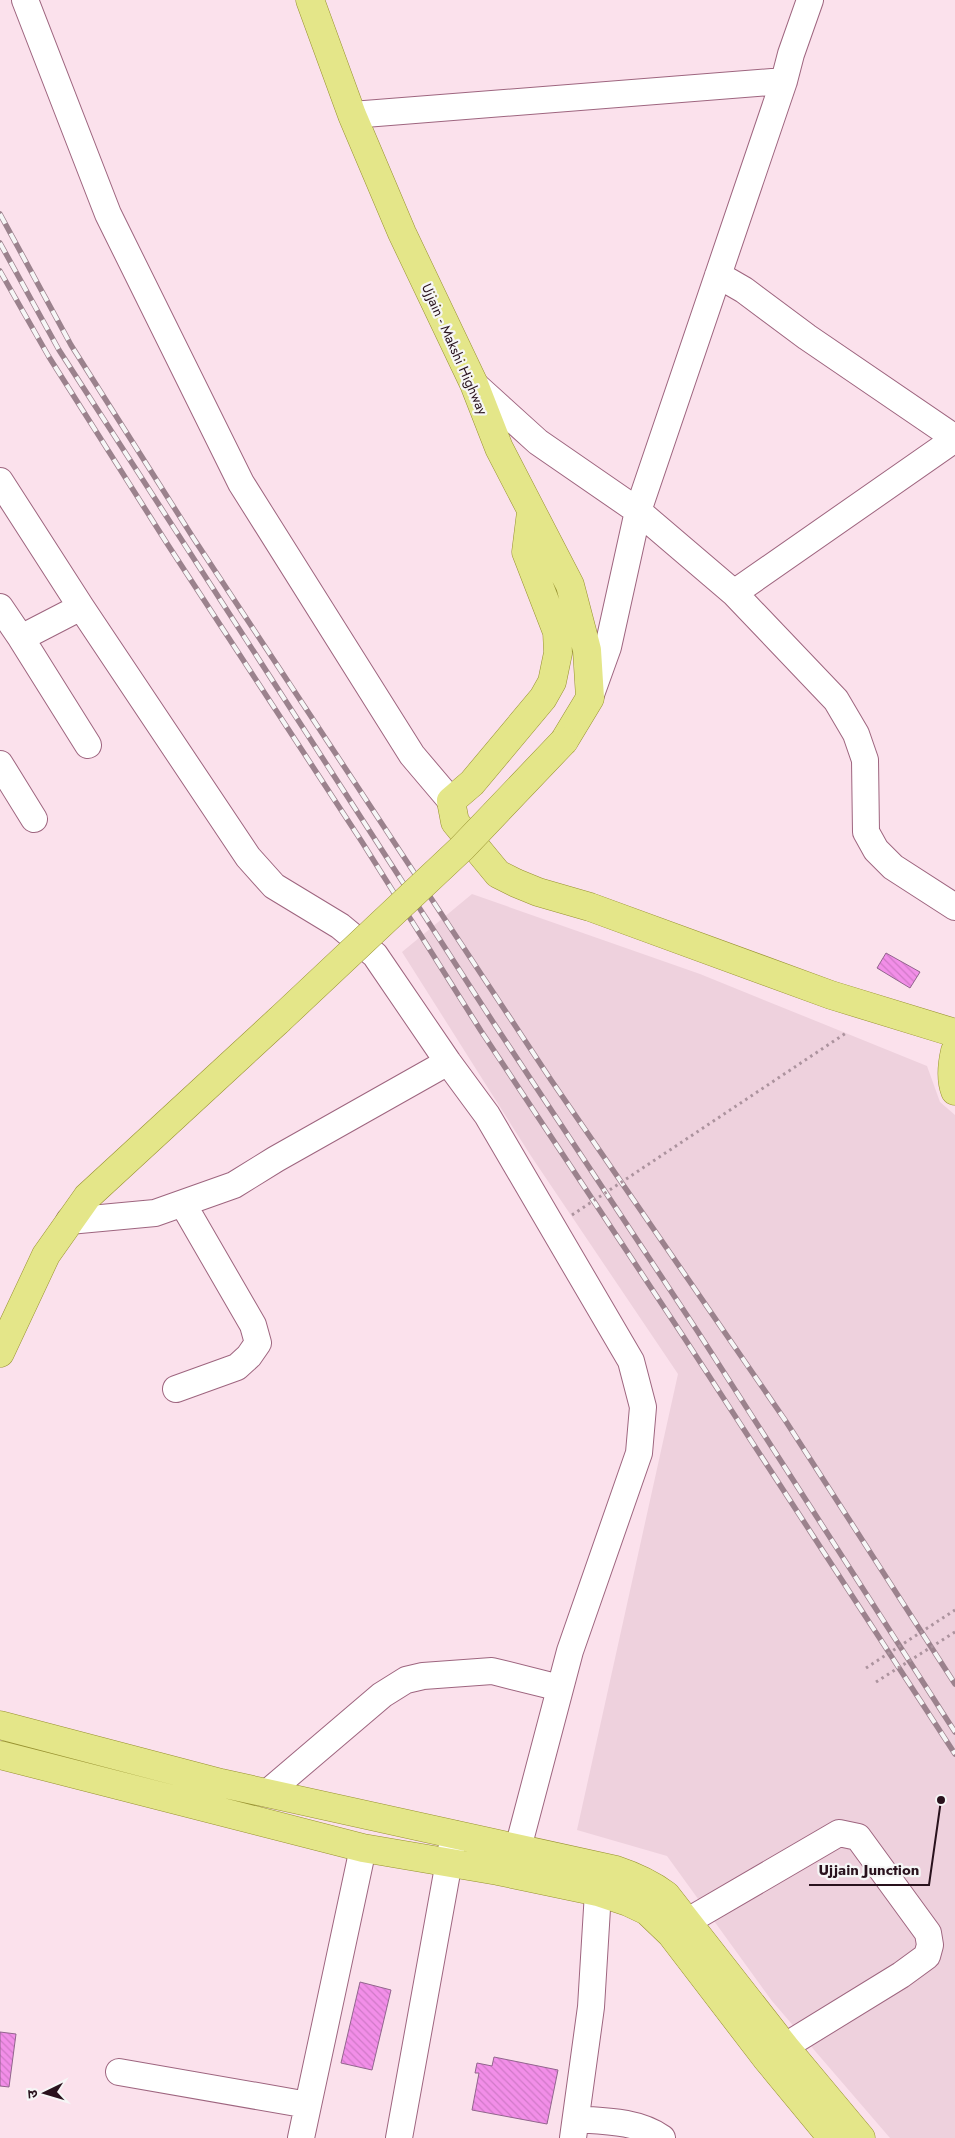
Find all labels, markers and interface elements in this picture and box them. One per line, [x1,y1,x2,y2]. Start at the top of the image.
street label: Ujjain - Makshi Highway [417,280,493,419]
callout: Ujjain Junction [809,1855,929,1885]
text: Ujjain Junction [819,1859,919,1881]
north arrow [20,2068,70,2118]
text: उ [22,2088,42,2099]

